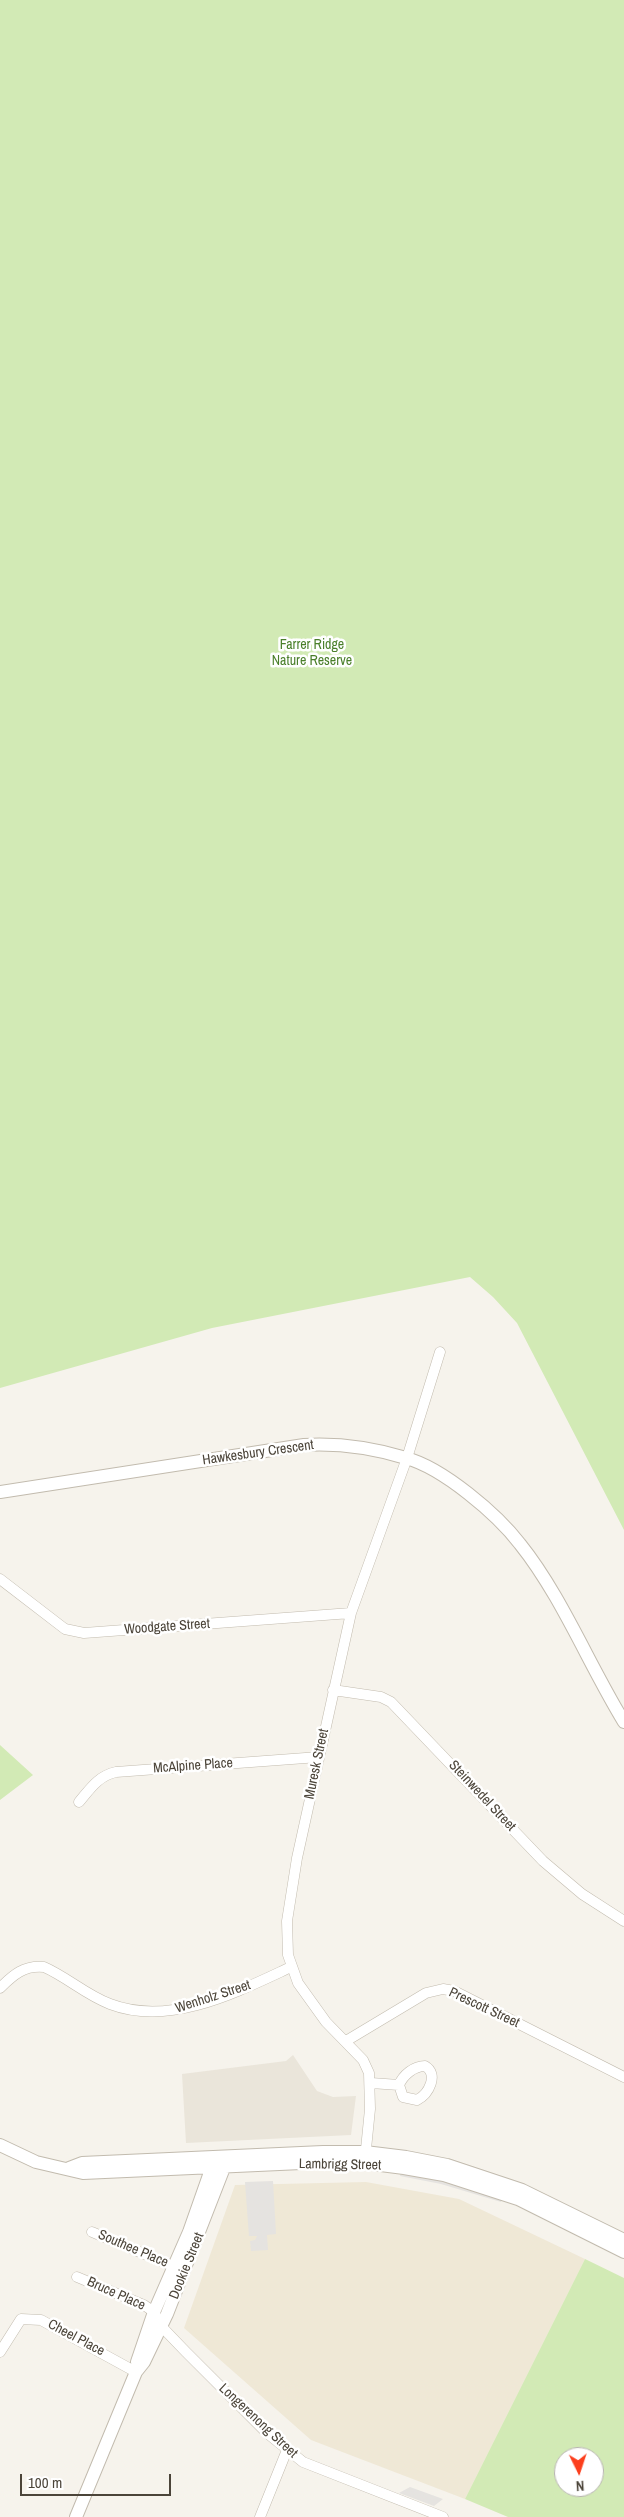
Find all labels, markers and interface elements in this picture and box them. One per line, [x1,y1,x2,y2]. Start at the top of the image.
park label: Farrer Ridge Nature Reserve [272,637,352,670]
street label: Hawkesbury Crescent [201,1437,315,1469]
street label: Woodgate Street [124,1616,210,1638]
street label: Muresk Street [301,1727,333,1801]
street label: McAlpine Place [153,1755,233,1777]
street label: Steinwedel Street [445,1757,519,1835]
street label: Wenholz Street [173,1977,253,2017]
street label: Prescott Street [446,1984,522,2032]
street label: Lambrigg Street [299,2156,381,2174]
street label: Southee Place [95,2227,171,2271]
street label: Dookie Street [166,2230,208,2302]
street label: Bruce Place [84,2274,148,2314]
street label: Cheel Place [45,2316,107,2360]
street label: Longerenong Street [215,2380,301,2462]
north arrow [554,2447,604,2497]
scale bar [22,2464,174,2496]
text: 100 m [28,2472,62,2493]
text: N [575,2477,585,2495]

